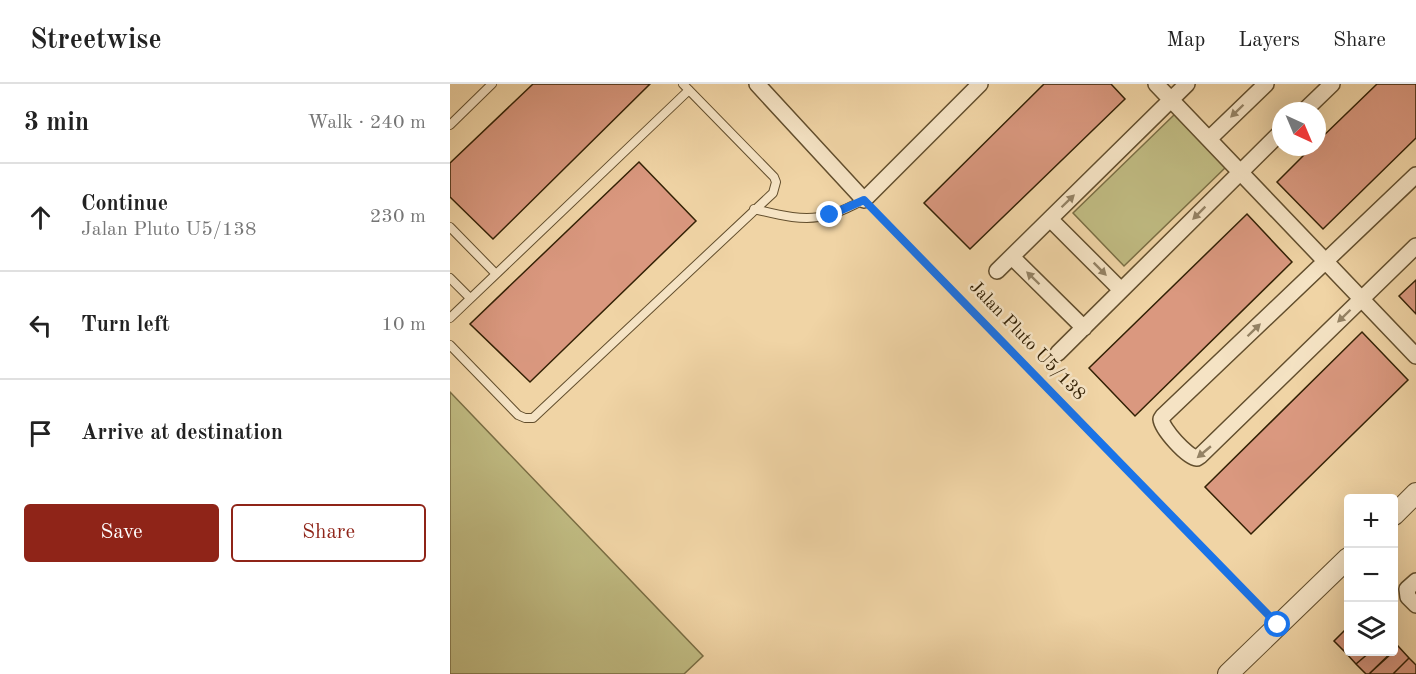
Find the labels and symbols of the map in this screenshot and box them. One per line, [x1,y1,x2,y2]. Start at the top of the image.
north arrow [1272,102,1326,156]
one-way arrow [1231,104,1245,118]
one-way arrow [1061,194,1075,208]
route end [816,201,842,227]
one-way arrow [1192,205,1206,219]
one-way arrow [1093,262,1107,276]
one-way arrow [1026,271,1040,285]
street label: Jalan Pluto U5/138 [966,278,1089,404]
one-way arrow [1337,308,1351,322]
one-way arrow [1246,323,1260,337]
one-way arrow [1196,445,1212,458]
route start [1264,611,1290,637]

